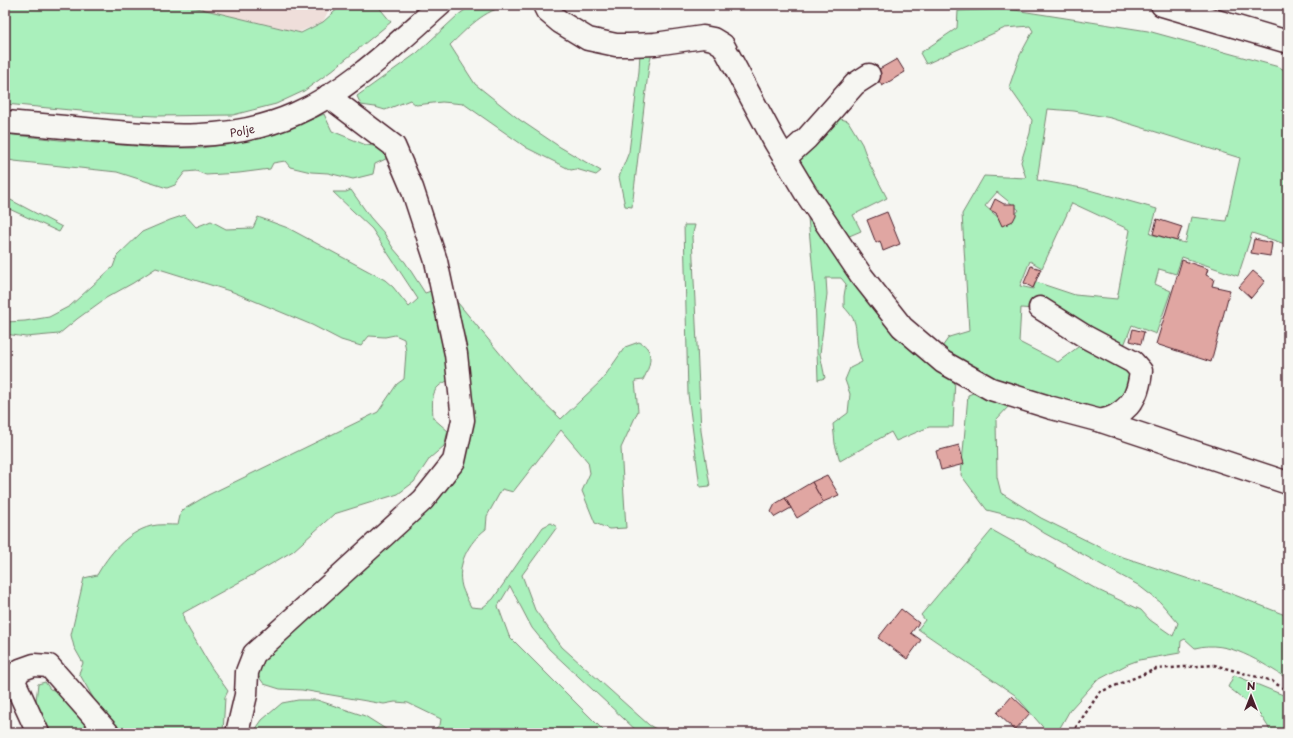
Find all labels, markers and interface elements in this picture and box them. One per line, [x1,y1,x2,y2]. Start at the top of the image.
street label: Polje [229,119,256,141]
north arrow [1231,676,1271,716]
text: N [1247,677,1256,694]

